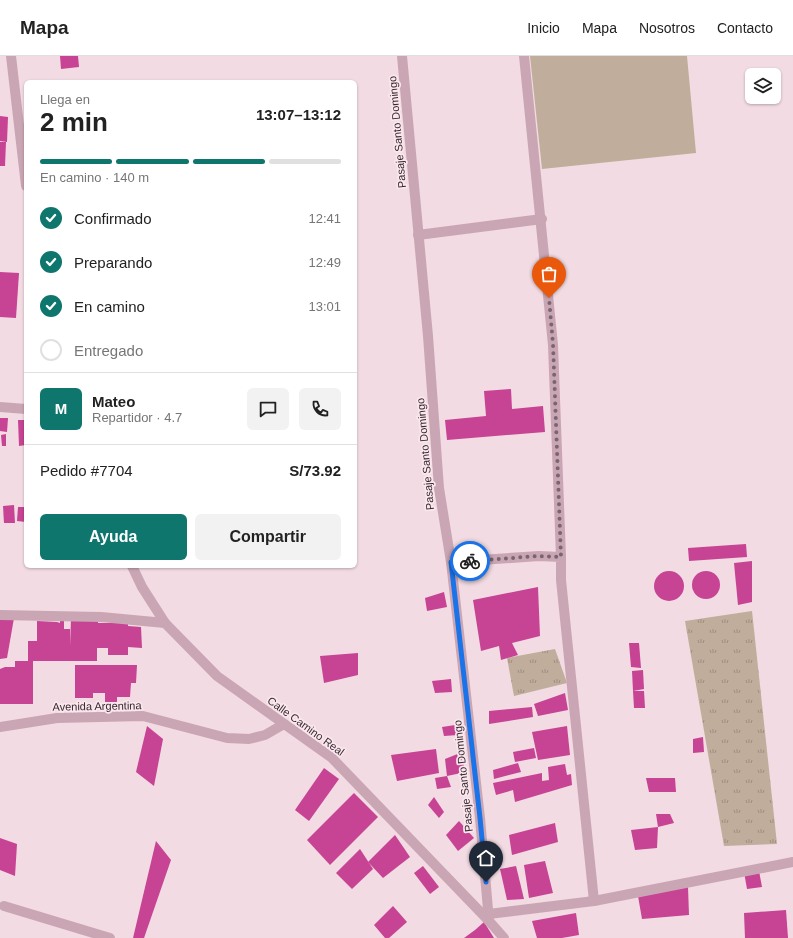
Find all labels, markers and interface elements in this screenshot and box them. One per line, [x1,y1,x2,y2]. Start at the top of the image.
text: Mapa [20,17,69,38]
text: Inicio [527,20,560,36]
text: Mapa [582,20,617,36]
text: Nosotros [639,20,695,36]
text: Contacto [717,20,773,36]
map controls [745,68,781,104]
button: layers [745,68,781,104]
street label: Pasaje Santo Domingo [386,75,408,189]
text: Llega en [40,92,90,107]
text: 13:07–13:12 [256,106,341,123]
text: 2 min [40,107,108,137]
text: En camino · 140 m [40,170,149,185]
icon: check [40,207,62,229]
text: Confirmado [74,210,152,227]
text: 12:41 [308,211,341,226]
icon: check [40,251,62,273]
text: Preparando [74,254,152,271]
text: 12:49 [308,255,341,270]
pin [532,257,566,298]
icon: bag [538,263,560,285]
icon: check [40,295,62,317]
text: En camino [74,298,145,315]
text: 13:01 [308,299,341,314]
text: Entregado [74,342,143,359]
button: chat [247,388,289,430]
button: phone [299,388,341,430]
text: Mateo [92,393,135,410]
street label: Pasaje Santo Domingo [414,397,436,511]
text: M [55,400,67,417]
text: Repartidor · 4.7 [92,410,182,425]
text: Pedido #7704 [40,462,133,479]
text: S/73.92 [289,462,341,479]
button: Ayuda [40,514,187,560]
button: Compartir [195,514,341,560]
courier [450,541,490,581]
icon: bike [459,550,481,572]
street label: Calle Camino Real [265,694,347,758]
street label: Avenida Argentina [52,699,143,713]
street label: Pasaje Santo Domingo [451,719,475,833]
pin [469,841,503,882]
icon: home [475,847,497,869]

